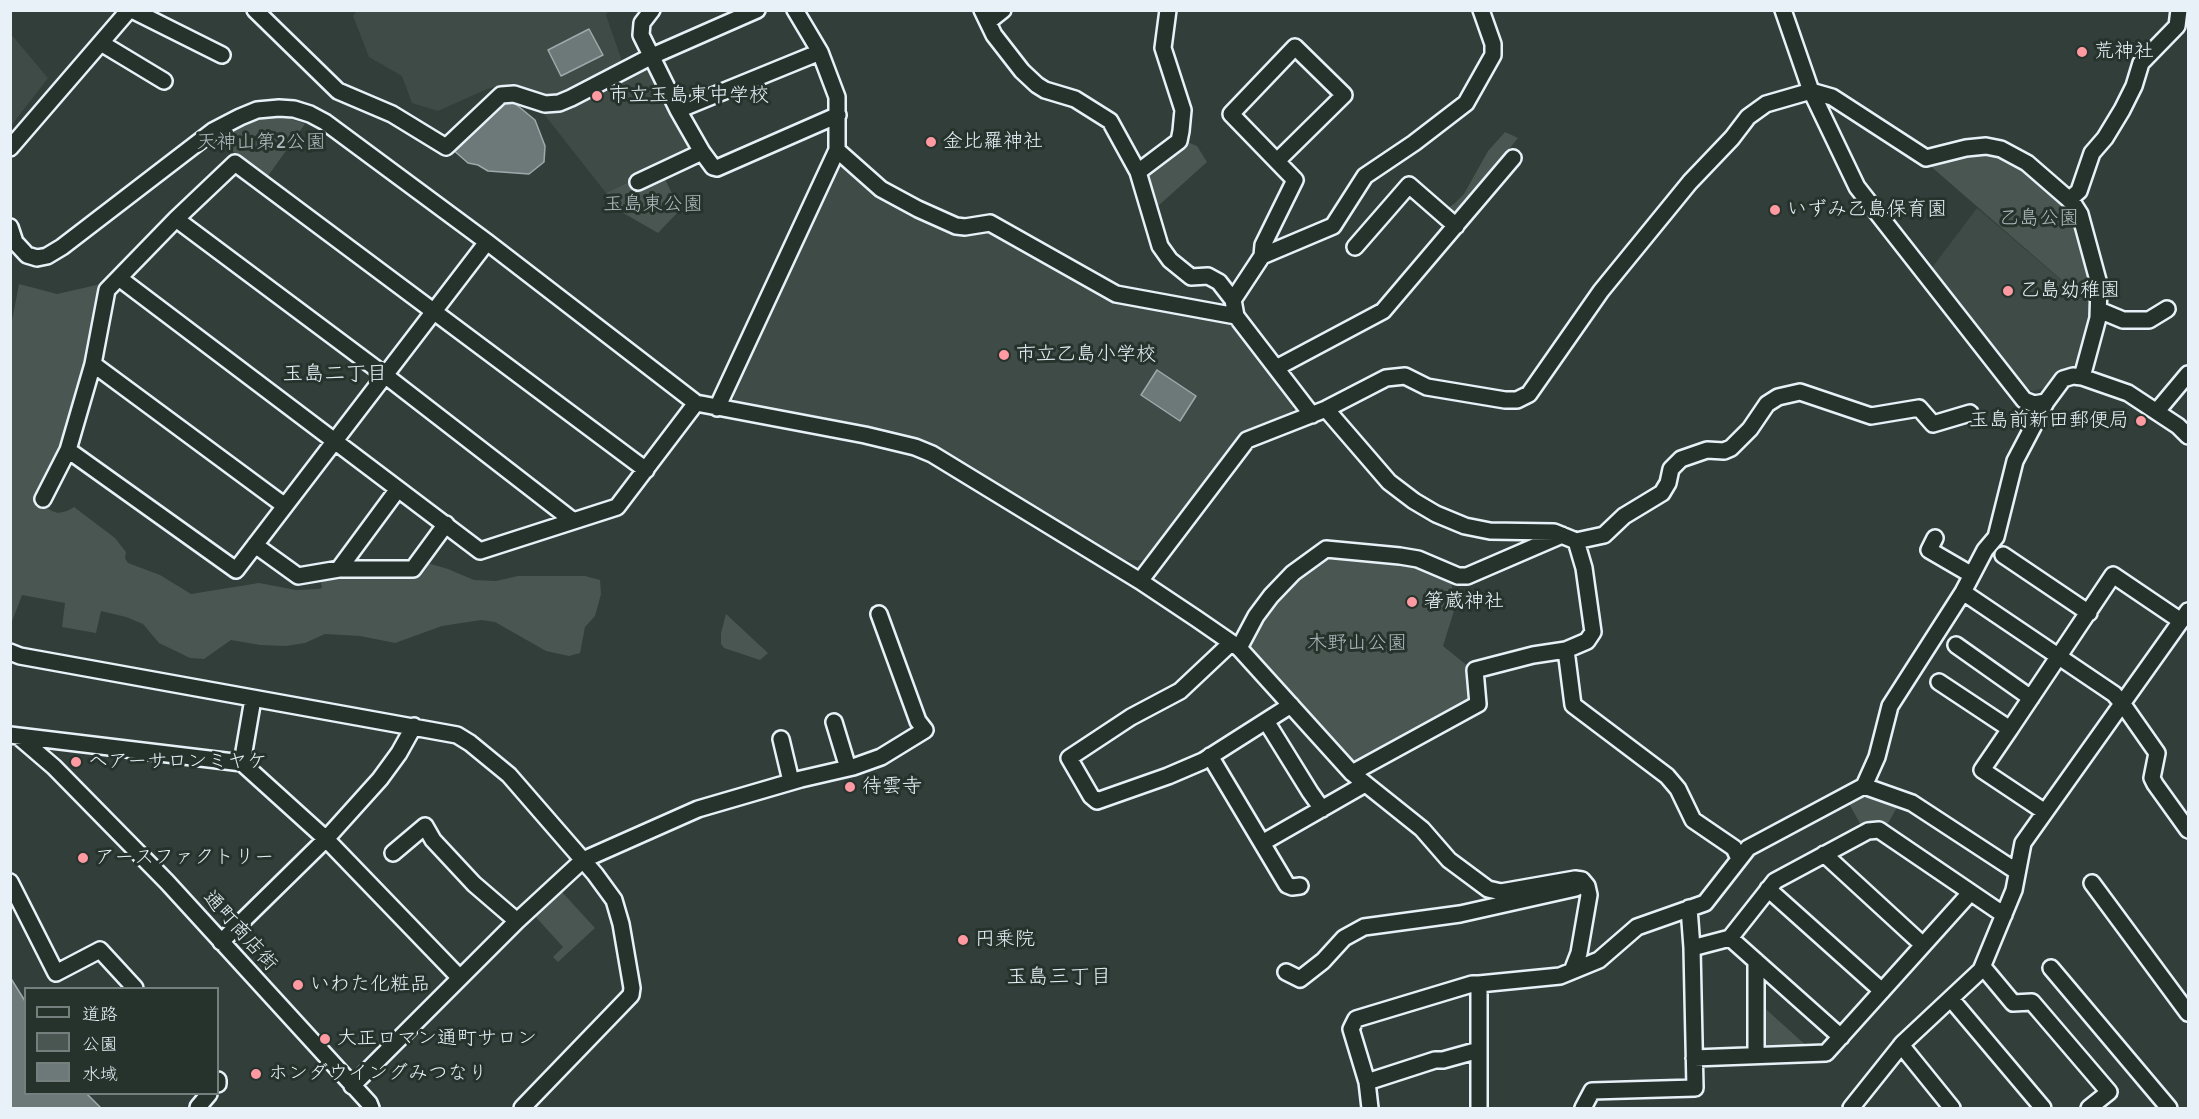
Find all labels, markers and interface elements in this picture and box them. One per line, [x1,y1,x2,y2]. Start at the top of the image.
place label: 荒神社 [2094,40,2154,64]
marker: 荒神社 [2075,45,2089,59]
place label: 市立玉島東中学校 [609,84,769,108]
marker: 市立玉島東中学校 [590,89,604,103]
place label: 金比羅神社 [943,130,1043,154]
park label: 天神山第2公園 [196,131,326,155]
marker: 金比羅神社 [924,135,938,149]
park label: 玉島東公園 [603,193,703,217]
place label: いずみ乙島保育園 [1787,198,1947,222]
marker: いずみ乙島保育園 [1768,203,1782,217]
park label: 乙島公園 [1999,207,2079,231]
place label: 乙島幼稚園 [2020,279,2120,303]
marker: 乙島幼稚園 [2001,284,2015,298]
place label: 市立乙島小学校 [1016,343,1156,367]
marker: 市立乙島小学校 [997,348,1011,362]
district label: 玉島二丁目 [283,361,387,387]
place label: 玉島前新田郵便局 [1969,409,2129,433]
marker: 玉島前新田郵便局 [2134,414,2148,428]
place label: 箸蔵神社 [1424,590,1504,614]
marker: 箸蔵神社 [1405,595,1419,609]
park label: 木野山公園 [1307,632,1407,656]
place label: ヘアーサロンミヤケ [88,750,267,774]
marker: ヘアーサロンミヤケ [69,755,83,769]
place label: 待雲寺 [862,775,922,799]
marker: 待雲寺 [843,780,857,794]
place label: アースファクトリー [95,846,274,870]
marker: アースファクトリー [76,851,90,865]
street label: 通町商店街 [198,886,282,976]
place label: 円乗院 [975,928,1035,952]
marker: 円乗院 [956,933,970,947]
district label: 玉島三丁目 [1007,964,1111,990]
place label: いわた化粧品 [310,973,430,997]
marker: いわた化粧品 [291,978,305,992]
legend [24,987,219,1095]
text: 道路 [82,1001,118,1026]
place label: 大正ロマン通町サロン [337,1027,537,1051]
text: 公園 [82,1031,118,1056]
marker: 大正ロマン通町サロン [318,1032,332,1046]
text: 水域 [82,1061,118,1086]
place label: ホンダウイングみつなり [268,1062,488,1086]
marker: ホンダウイングみつなり [249,1067,263,1081]

